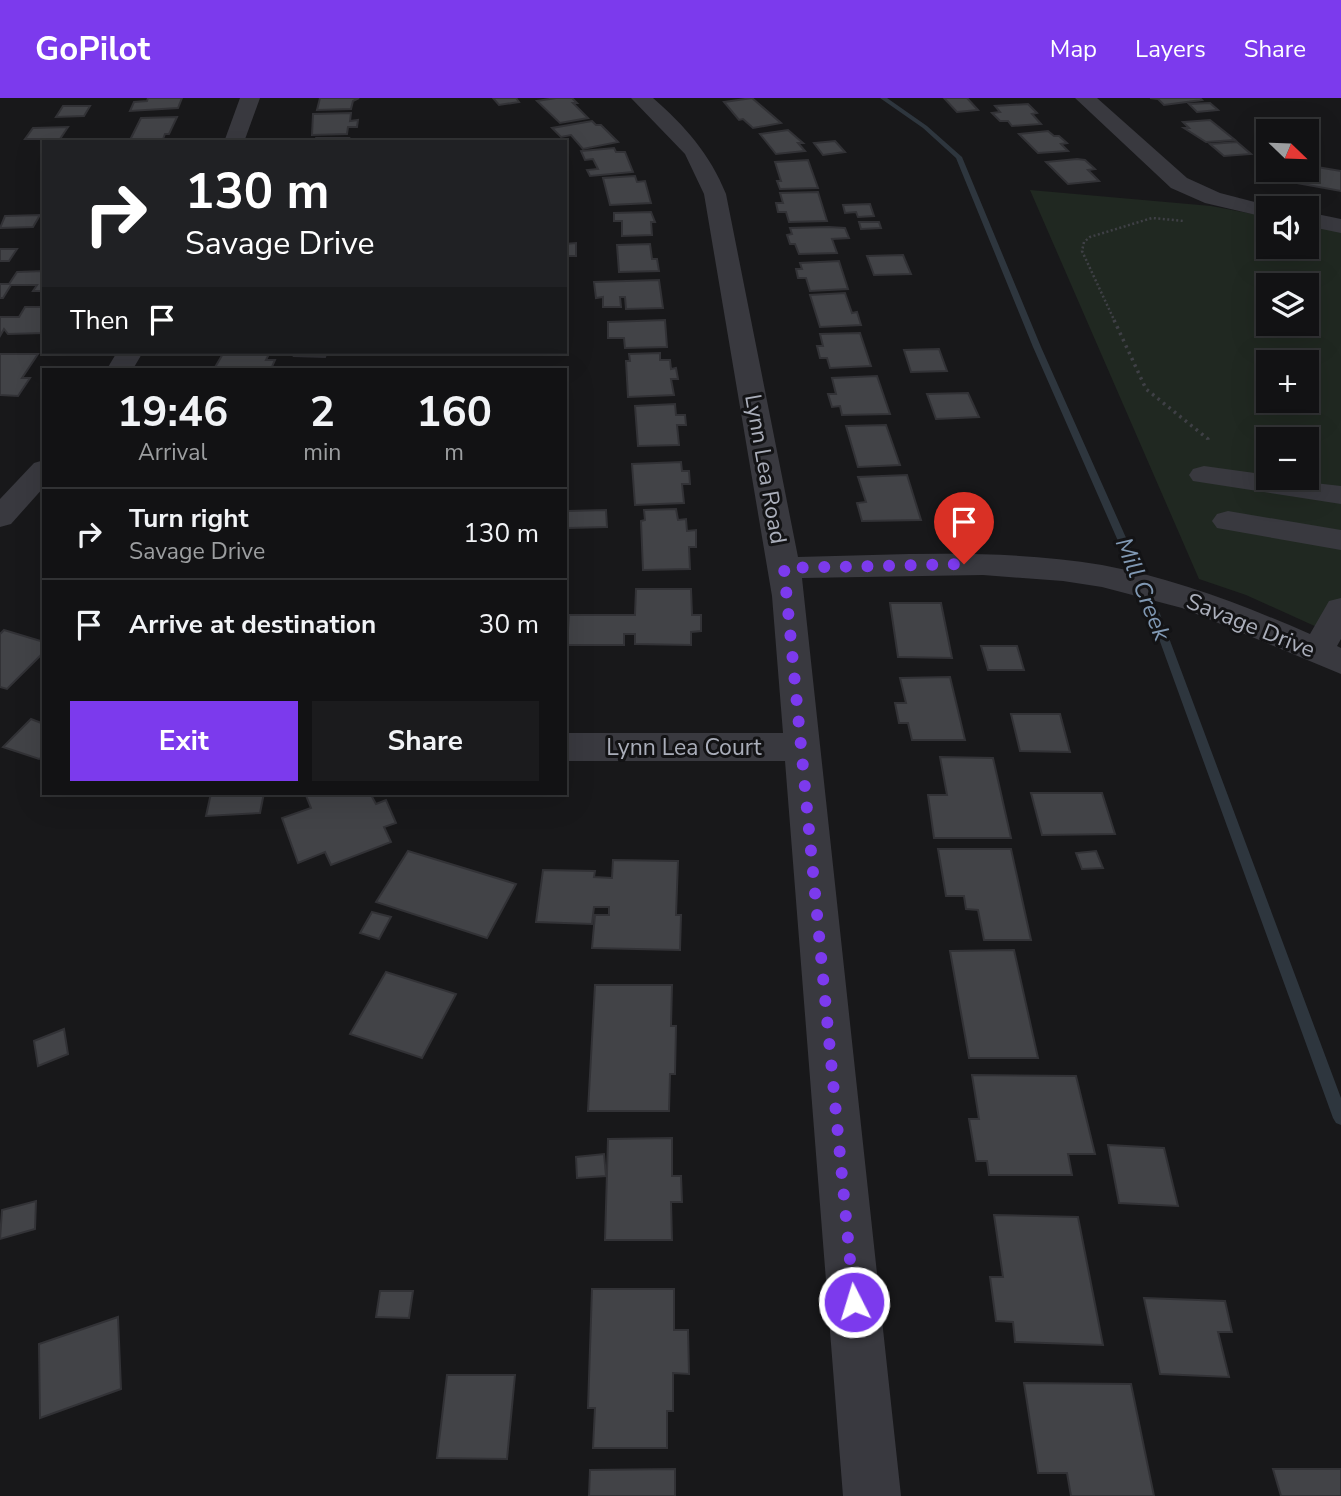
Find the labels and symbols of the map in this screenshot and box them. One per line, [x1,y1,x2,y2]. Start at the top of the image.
north arrow [1256,119,1320,182]
street label: Lynn Lea Road [737,392,794,546]
pin [934,492,994,564]
water label: Mill Creek [1108,533,1179,646]
street label: Savage Drive [1182,586,1320,665]
street label: Lynn Lea Court [606,732,763,763]
position arrow [817,1265,891,1339]

